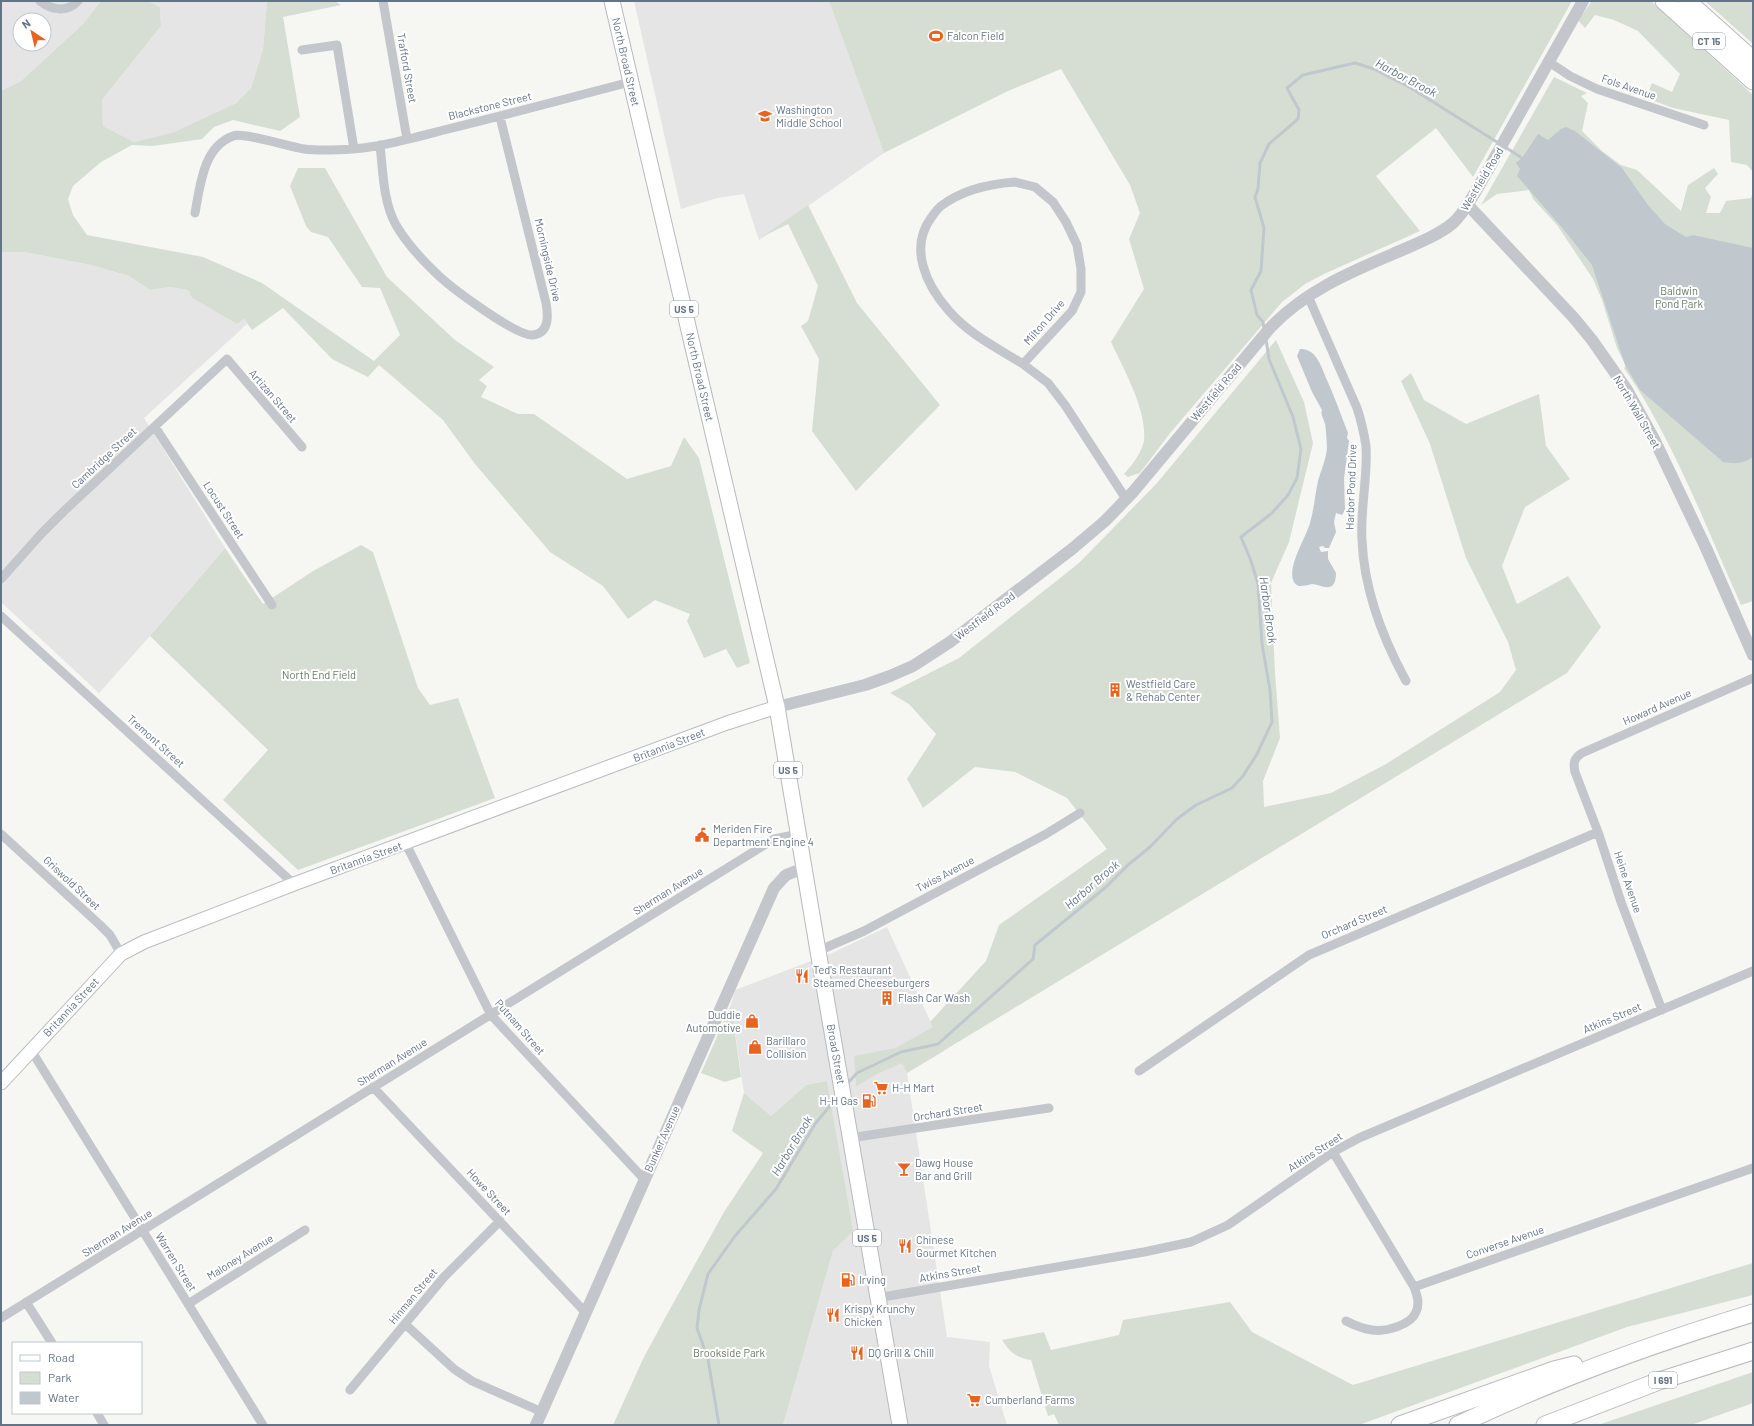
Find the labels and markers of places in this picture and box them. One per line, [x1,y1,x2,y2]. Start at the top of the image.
sports icon: Falcon Field [928,28,944,44]
place label: Falcon Field [947,29,1004,42]
place label: Washington Middle School [776,103,842,129]
school or university icon: Washington Middle School [757,108,773,124]
place label: Westfield Care & Rehab Center [1126,677,1200,703]
building icon: Westfield Care & Rehab Center [1107,682,1123,698]
place label: Meriden Fire Department Engine 4 [713,822,814,848]
public building icon: Meriden Fire Department Engine 4 [694,827,710,843]
place label: Ted's Restaurant Steamed Cheeseburgers [813,963,930,989]
restaurant icon: Ted's Restaurant Steamed Cheeseburgers [794,968,810,984]
building icon: Flash Car Wash [879,990,895,1006]
place label: Flash Car Wash [898,991,970,1004]
place label: Duddie Automotive [686,1008,741,1034]
shop icon: Duddie Automotive [744,1013,760,1029]
place label: Barillaro Collision [766,1034,807,1060]
shop icon: Barillaro Collision [747,1039,763,1055]
supermarket icon: H-H Mart [873,1080,889,1096]
place label: H-H Mart [892,1081,935,1094]
fuel station icon: H-H Gas [861,1093,877,1109]
place label: H-H Gas [820,1094,858,1107]
place label: Dawg House Bar and Grill [915,1156,973,1182]
bar icon: Dawg House Bar and Grill [896,1161,912,1177]
place label: Chinese Gourmet Kitchen [916,1233,996,1259]
restaurant icon: Chinese Gourmet Kitchen [897,1238,913,1254]
fuel station icon: Irving [840,1272,856,1288]
place label: Irving [859,1273,886,1286]
place label: Krispy Krunchy Chicken [844,1302,915,1328]
restaurant icon: Krispy Krunchy Chicken [825,1307,841,1323]
restaurant icon: DQ Grill & Chill [849,1345,865,1361]
place label: DQ Grill & Chill [868,1346,934,1359]
supermarket icon: Cumberland Farms [966,1392,982,1408]
place label: Cumberland Farms [985,1393,1075,1406]

